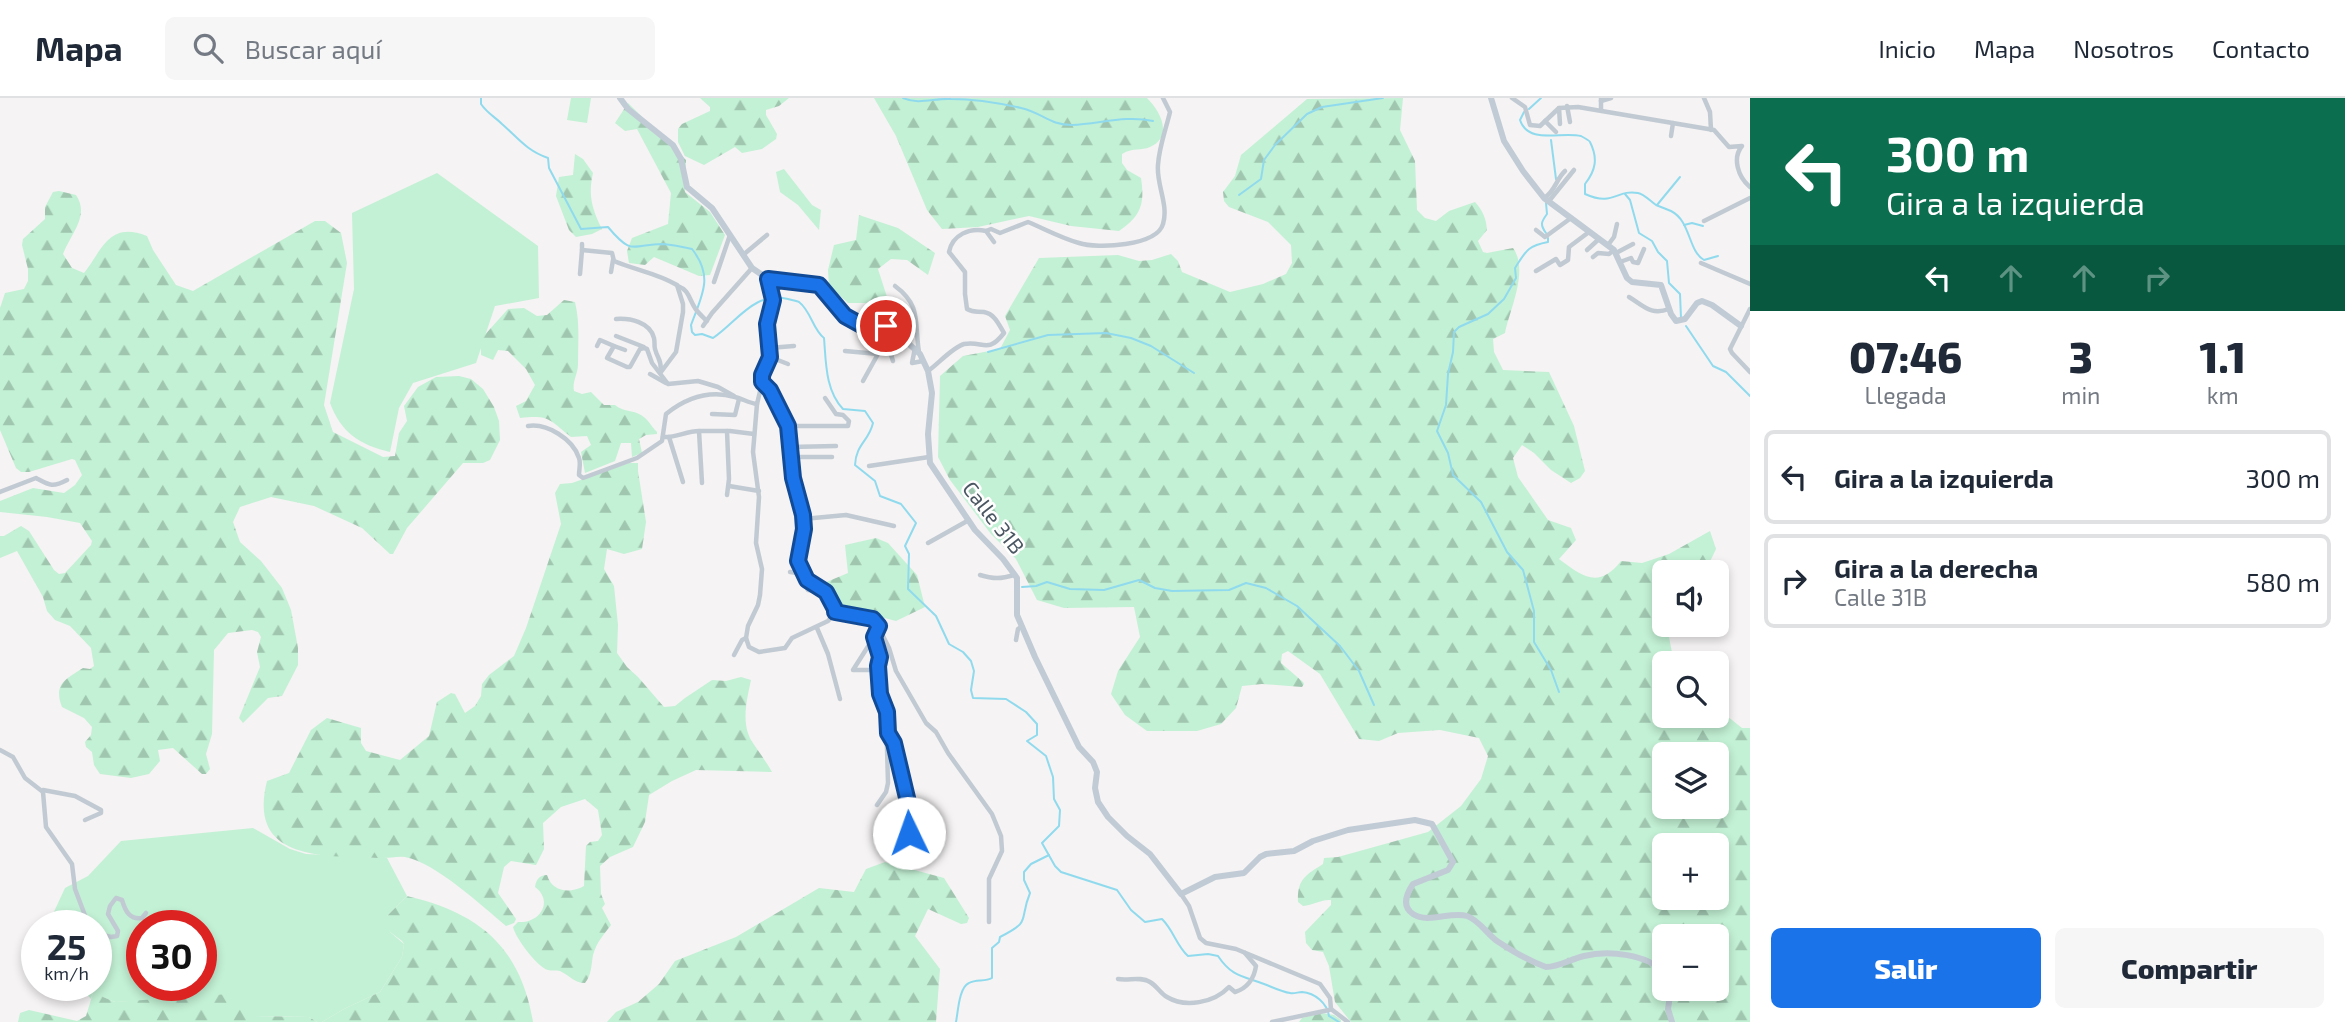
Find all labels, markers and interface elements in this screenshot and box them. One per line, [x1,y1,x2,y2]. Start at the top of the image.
search box [165,17,655,80]
text: Mapa [35,28,123,68]
icon: search [189,29,227,67]
text: Buscar aquí [245,33,382,64]
text: Inicio [1878,34,1936,63]
text: Mapa [1974,34,2035,63]
text: Nosotros [2073,34,2174,63]
text: Contacto [2212,34,2310,63]
text: 300 m [1886,123,2029,182]
icon: left [1771,126,1862,217]
text: Gira a la izquierda [1886,183,2145,221]
icon: left [1919,259,1957,297]
icon: ahead [1992,259,2030,297]
icon: ahead [2065,259,2103,297]
icon: right [2138,259,2176,297]
pin [856,296,916,356]
icon: arrive [867,307,905,345]
text: 07:46 [1849,331,1962,381]
text: 3 [2069,331,2093,381]
text: 1.1 [2199,331,2246,381]
text: Llegada [1865,381,1947,409]
text: min [2061,381,2100,409]
text: km [2207,381,2239,409]
icon: left [1775,458,1813,496]
text: Gira a la izquierda [1834,462,2054,493]
text: 300 m [2246,462,2320,493]
street label: Calle 31B [958,476,1030,558]
text: Gira a la derecha [1834,552,2038,583]
map controls [1652,560,1729,1001]
button: sound [1652,560,1729,637]
icon: right [1775,562,1813,600]
text: 580 m [2246,566,2320,597]
text: Calle 31B [1834,583,1927,611]
button: search [1652,651,1729,728]
button: layers [1652,742,1729,819]
position arrow [872,796,946,870]
button: + [1652,833,1729,910]
speed limit sign: 30 [126,910,217,1001]
button: − [1652,924,1729,1001]
text: 25 [47,925,86,967]
button: Salir [1771,928,2041,1008]
button: Compartir [2055,928,2324,1008]
text: km/h [44,962,89,984]

